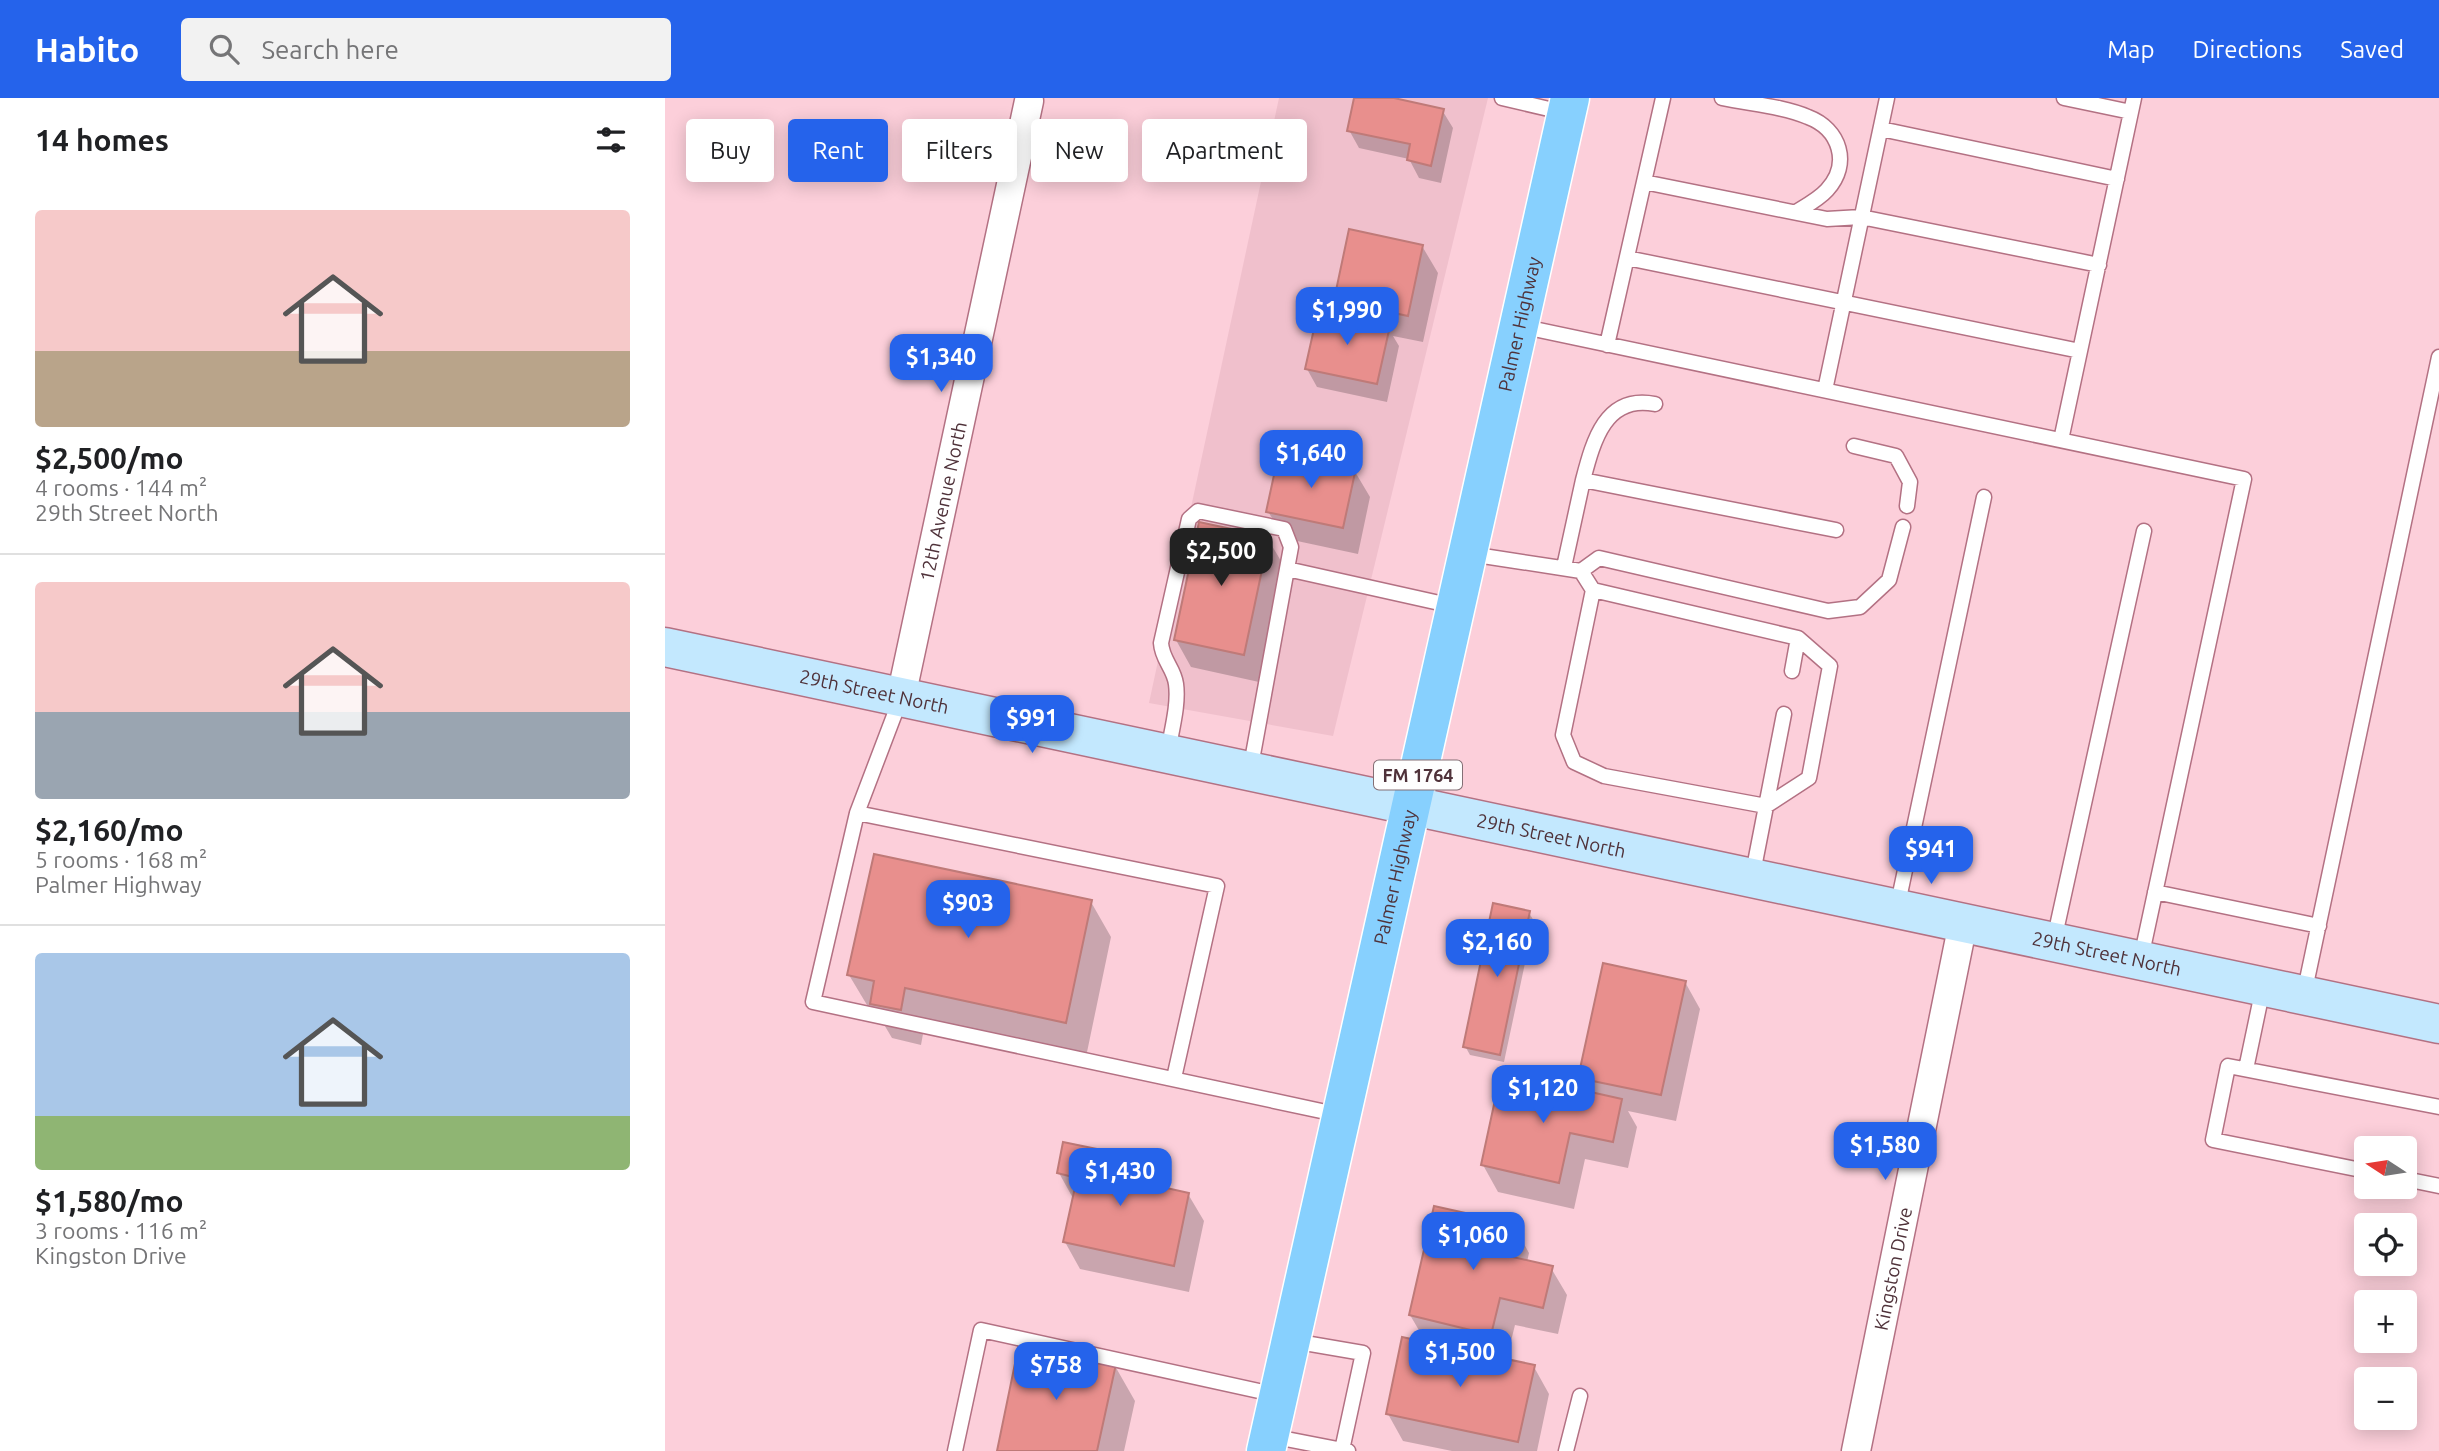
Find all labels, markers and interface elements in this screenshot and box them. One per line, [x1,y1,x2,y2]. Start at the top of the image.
search box [181,18,671,81]
icon: search [205,30,243,68]
text: Habito [35,31,139,68]
text: Search here [261,35,399,64]
text: Map [2107,36,2154,63]
text: Directions [2192,36,2302,63]
text: Saved [2340,36,2404,63]
chip: Buy [686,119,774,182]
chip: Rent [788,119,888,182]
chip: Filters [902,119,1017,182]
chip: New [1031,119,1128,182]
chip: Apartment [1142,119,1307,182]
icon: filters [592,121,630,159]
text: 14 homes [35,123,169,157]
street label: Palmer Highway [1493,254,1545,394]
icon: home [270,256,396,382]
pin: $1,990 [1290,288,1404,347]
text: $1,990 [1312,297,1382,322]
pin: $1,340 [884,334,998,394]
text: $1,340 [906,344,976,369]
street label: 12th Avenue North [915,420,971,583]
pin: $1,640 [1254,430,1368,490]
text: $1,640 [1276,440,1346,465]
text: $2,500/mo [35,441,184,475]
text: 4 rooms · 144 m² [35,475,207,500]
text: 29th Street North [35,500,219,525]
pin: $2,500 [1164,528,1278,588]
text: $2,500 [1186,538,1256,563]
icon: home [270,628,396,754]
street label: 29th Street North [798,665,951,718]
pin: $991 [991,696,1073,755]
text: $991 [1006,705,1058,730]
road number: FM 1764 [1374,760,1462,790]
street label: Palmer Highway [1369,808,1421,947]
street label: 29th Street North [1475,809,1628,862]
text: $2,160/mo [35,813,184,847]
pin: $941 [1890,826,1972,886]
text: $941 [1905,836,1957,861]
text: 5 rooms · 168 m² [35,847,207,872]
text: Palmer Highway [35,872,202,897]
pin: $903 [927,880,1009,940]
text: $903 [942,890,994,915]
pin: $2,160 [1440,920,1554,979]
street label: 29th Street North [2030,927,2183,980]
text: $2,160 [1462,929,1532,954]
icon: home [270,999,396,1125]
pin: $1,120 [1486,1066,1600,1125]
text: $1,120 [1508,1075,1578,1100]
pin: $1,580 [1828,1122,1942,1182]
text: $1,580 [1850,1132,1920,1157]
north arrow [2354,1136,2417,1199]
map controls [2354,1136,2417,1430]
pin: $1,430 [1063,1148,1177,1208]
text: $1,430 [1085,1158,1155,1183]
text: $1,580/mo [35,1184,184,1218]
street label: Kingston Drive [1870,1205,1916,1332]
pin: $1,060 [1416,1212,1530,1272]
button: locate [2354,1213,2417,1276]
text: 3 rooms · 116 m² [35,1218,207,1243]
text: $1,060 [1438,1222,1508,1247]
text: Kingston Drive [35,1243,187,1268]
button: + [2354,1290,2417,1353]
pin: $1,500 [1403,1330,1517,1389]
text: $1,500 [1425,1339,1495,1364]
pin: $758 [1015,1342,1097,1402]
text: $758 [1030,1352,1082,1377]
button: − [2354,1367,2417,1430]

